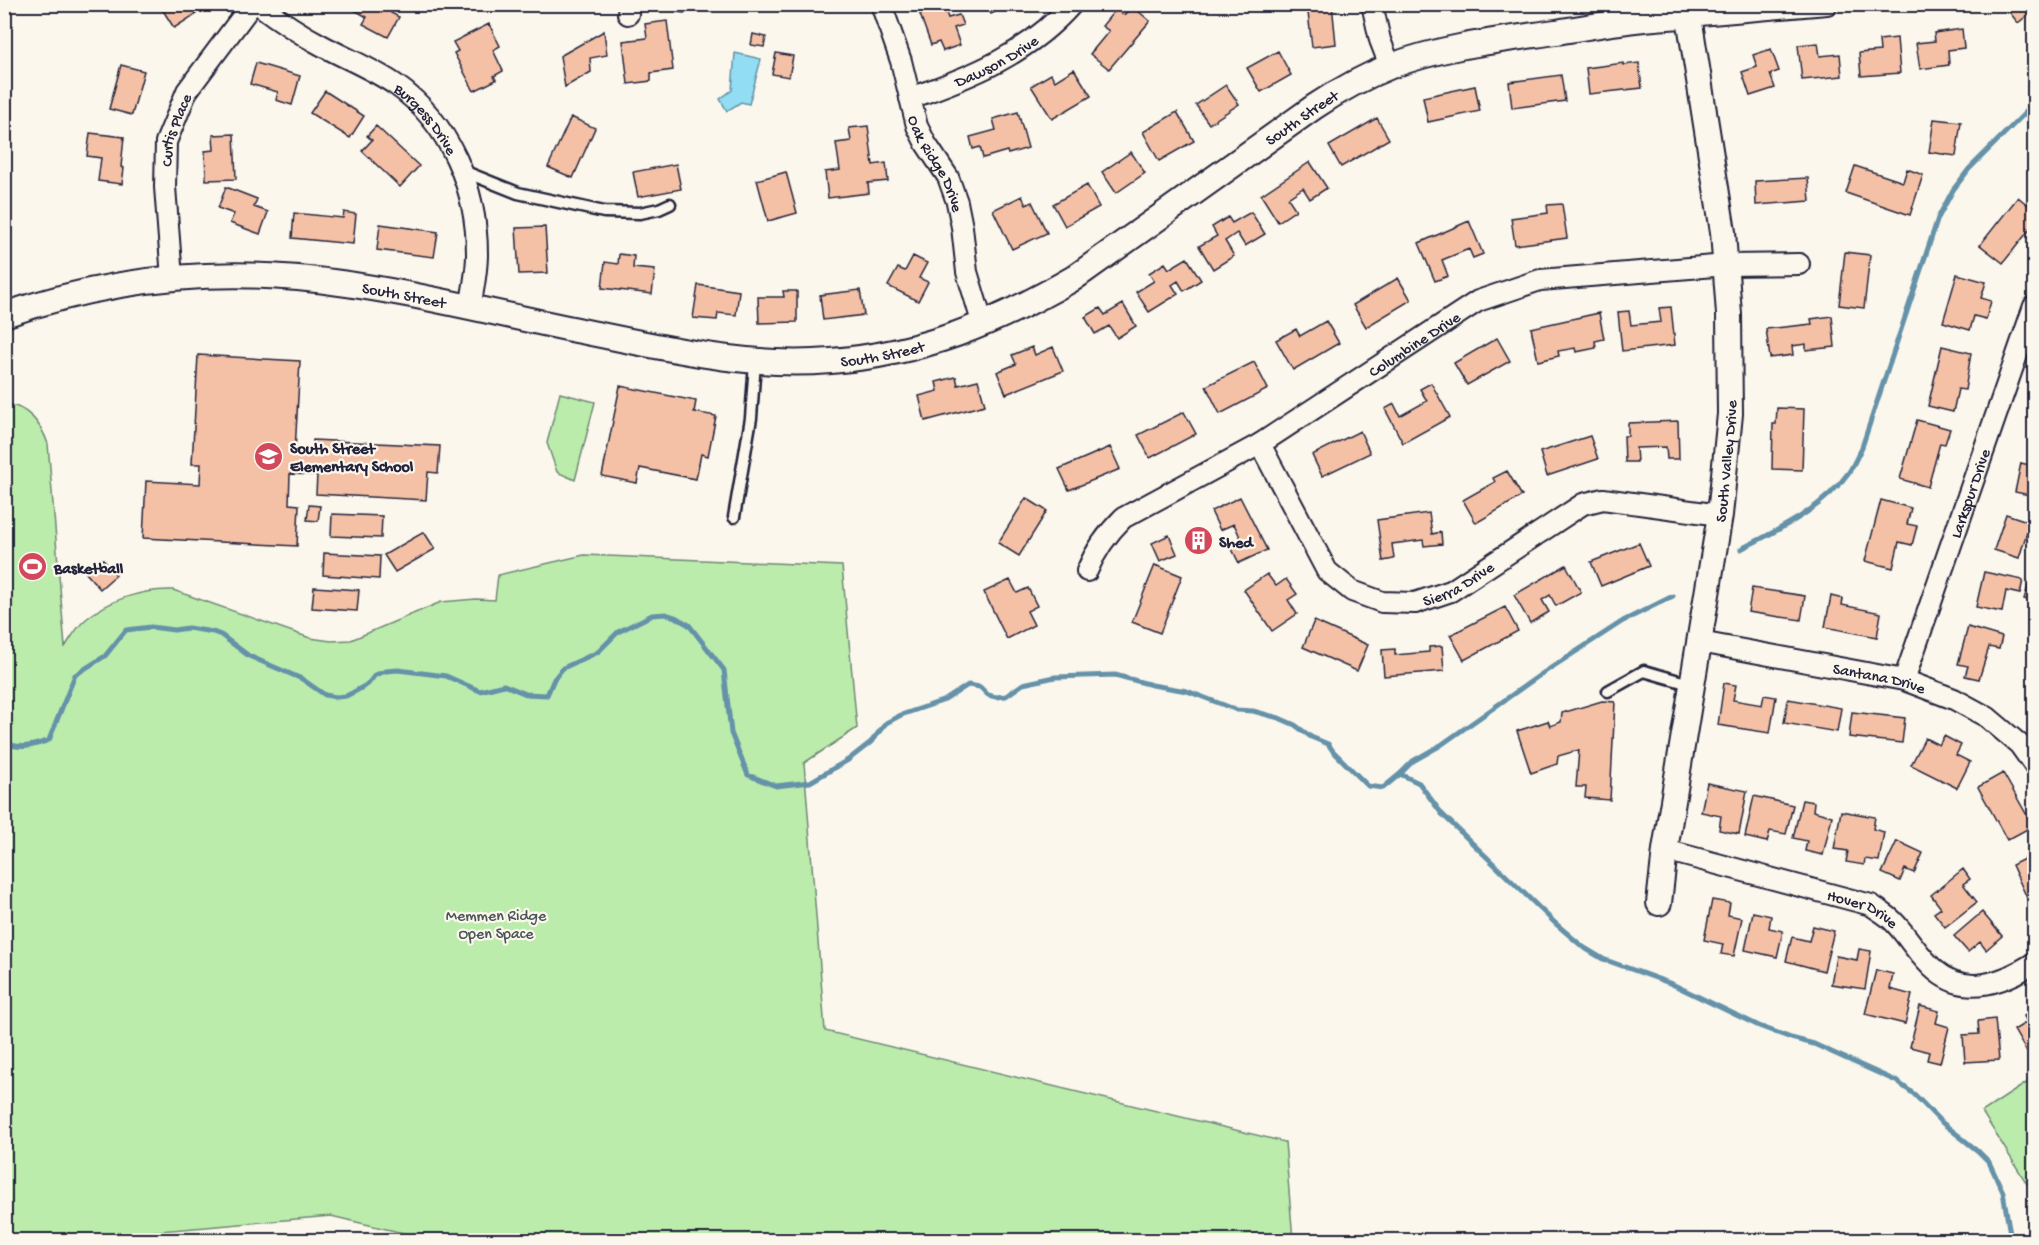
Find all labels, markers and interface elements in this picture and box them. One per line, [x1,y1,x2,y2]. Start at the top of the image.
street label: Dawson Drive [952,32,1044,94]
street label: Burgess Drive [388,80,460,160]
street label: South Street [1263,87,1344,152]
street label: Curtis Place [159,91,198,167]
street label: Oak Ridge Drive [902,114,965,215]
street label: South Street [360,280,449,315]
street label: Columbine Drive [1366,309,1466,383]
street label: South Street [840,338,928,373]
street label: South Valley Drive [1713,400,1743,524]
school or university icon: South Street Elementary School [253,440,285,472]
place label: South Street Elementary School [290,441,414,478]
street label: Larkspur Drive [1948,446,1997,541]
building icon: Shed [1182,525,1214,557]
place label: Shed [1219,535,1254,554]
sports icon: Basketball [17,551,49,583]
street label: Sierra Drive [1421,559,1499,613]
place label: Basketball [53,561,124,580]
street label: Santana Drive [1831,661,1928,700]
street label: Hover Drive [1824,888,1901,934]
park label: Memmen Ridge Open Space [446,908,547,945]

